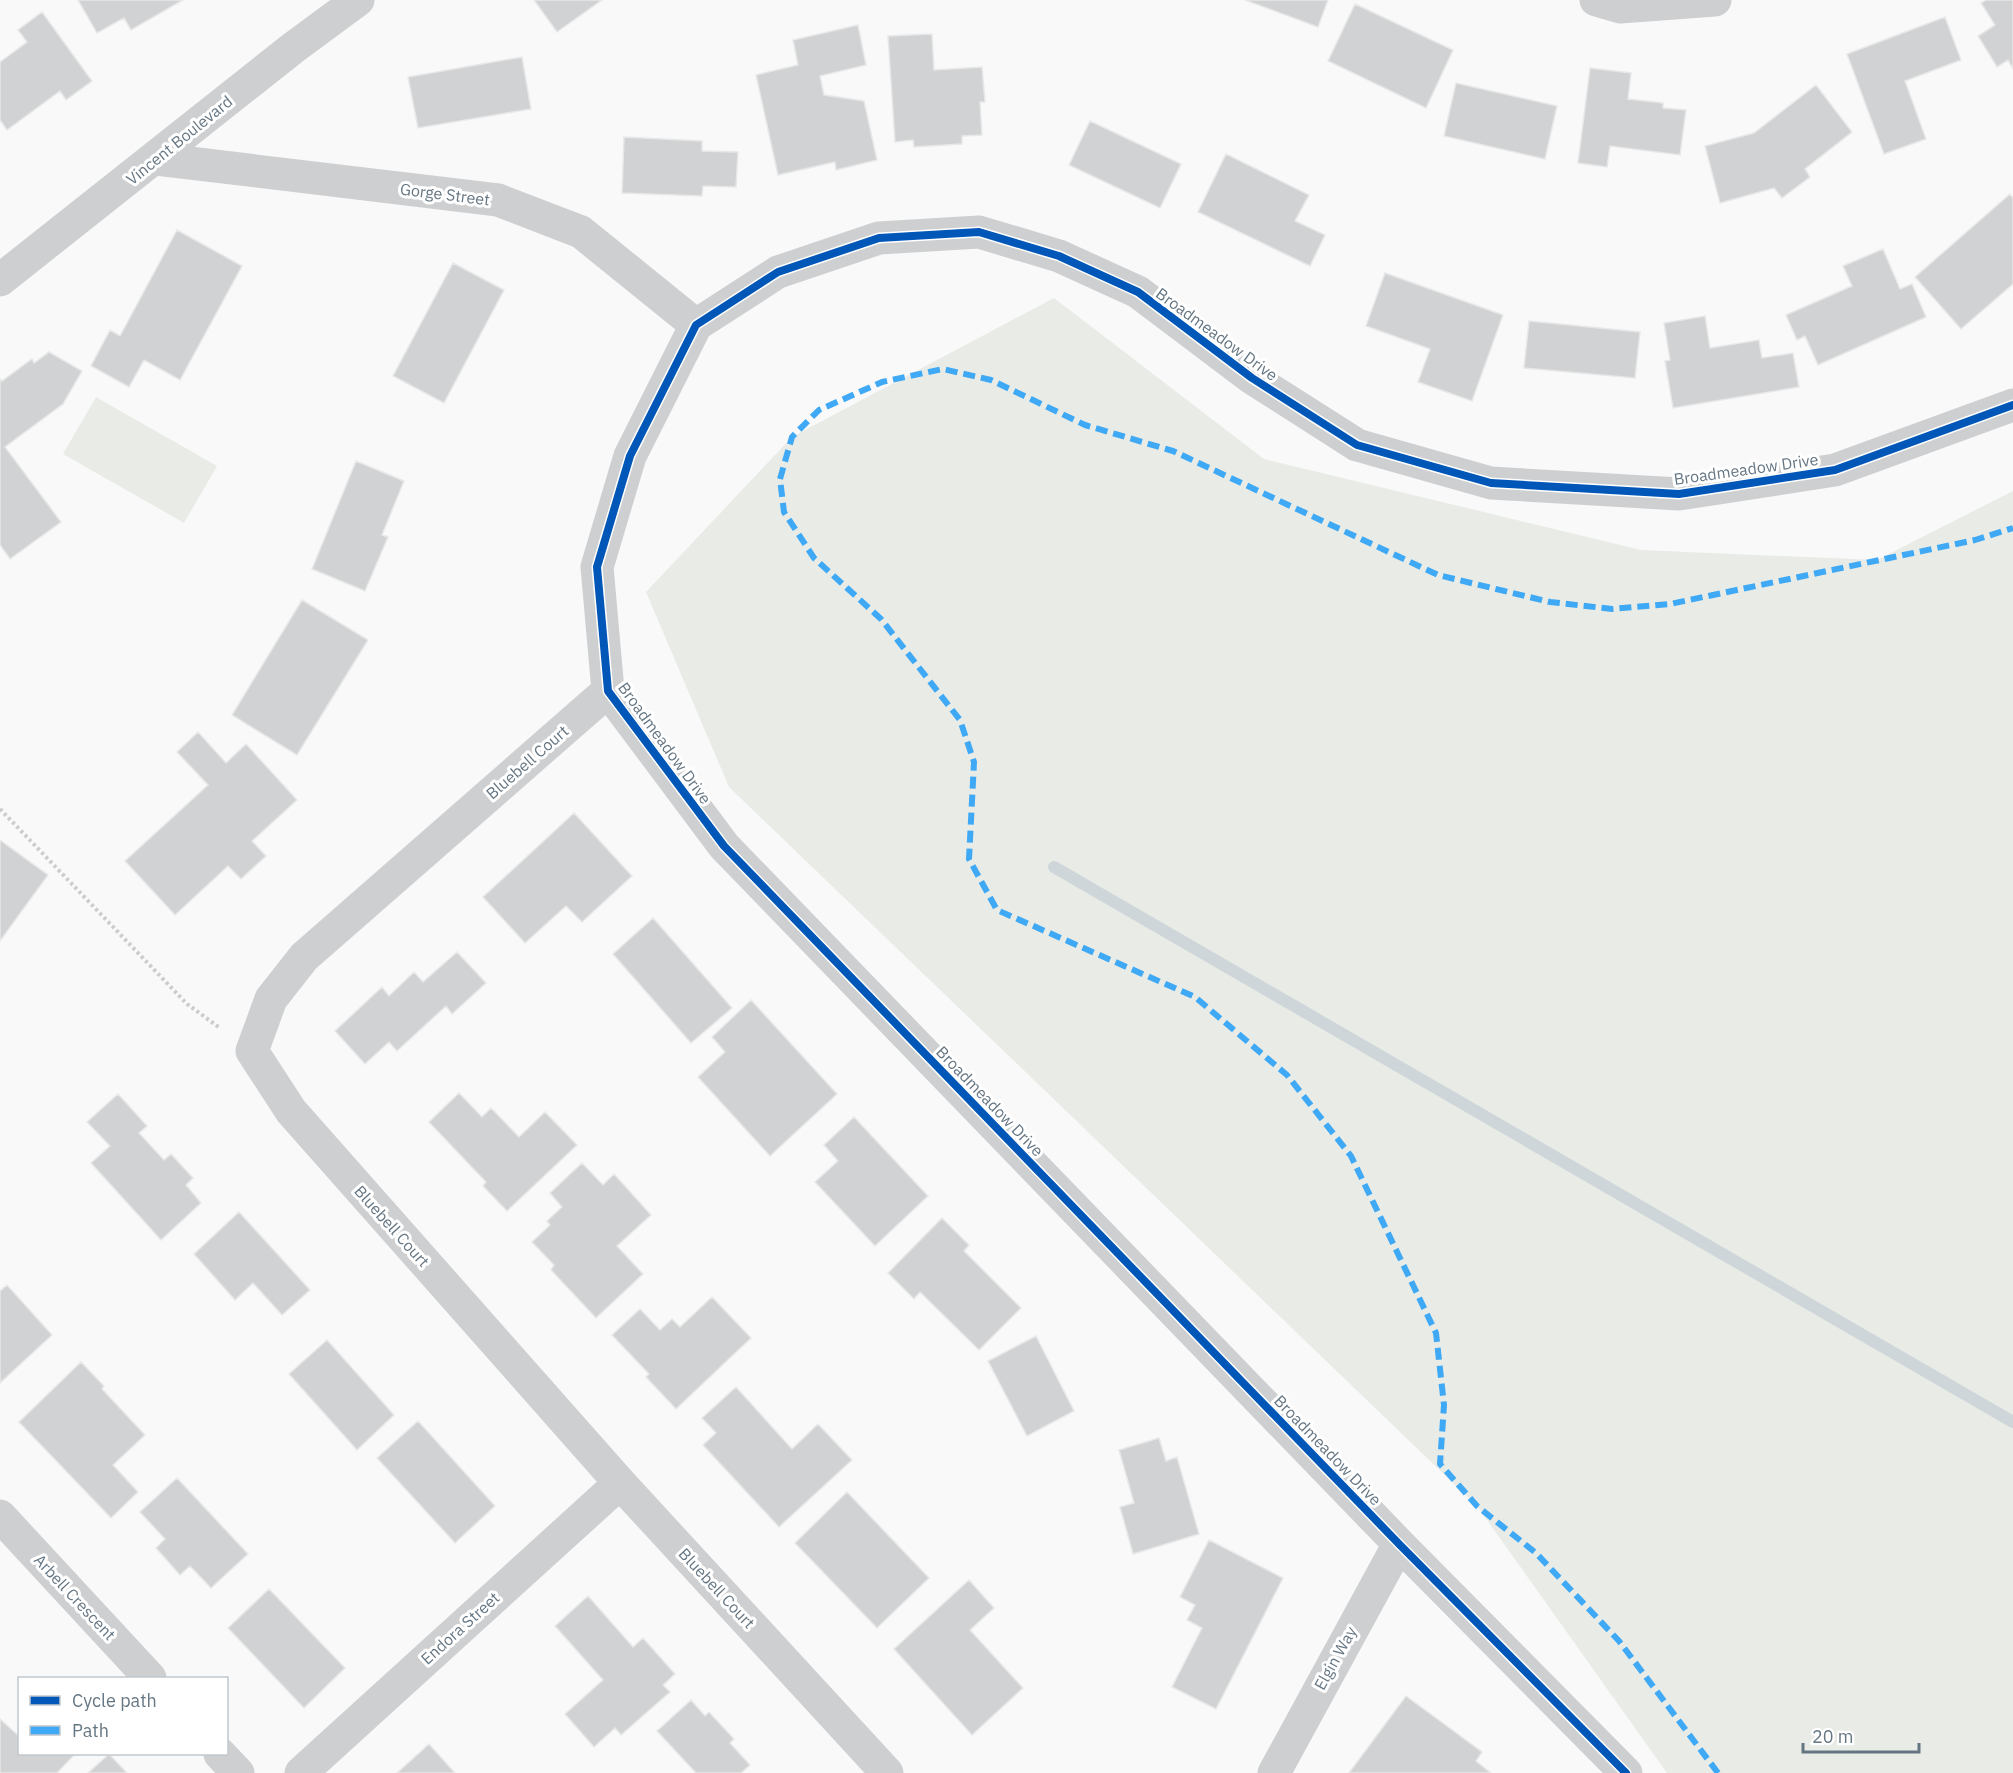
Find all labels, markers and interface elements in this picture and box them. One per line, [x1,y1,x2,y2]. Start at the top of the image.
street label: Vincent Boulevard [122,91,236,189]
street label: Gorge Street [399,179,491,209]
street label: Broadmeadow Drive [1152,283,1282,385]
street label: Broadmeadow Drive [1672,449,1820,489]
street label: Broadmeadow Drive [614,678,716,808]
street label: Bluebell Court [482,721,572,803]
street label: Broadmeadow Drive [932,1042,1048,1160]
street label: Bluebell Court [350,1181,434,1271]
street label: Broadmeadow Drive [1270,1391,1386,1509]
street label: Bluebell Court [675,1544,759,1632]
street label: Arbell Crescent [30,1550,120,1644]
street label: Endora Street [417,1588,503,1668]
street label: Elgin Way [1309,1623,1361,1693]
legend [18,1677,228,1755]
text: Cycle path [72,1689,157,1712]
scale bar [1803,1716,1918,1754]
text: Path [72,1719,109,1742]
text: 20 m [1812,1725,1854,1748]

